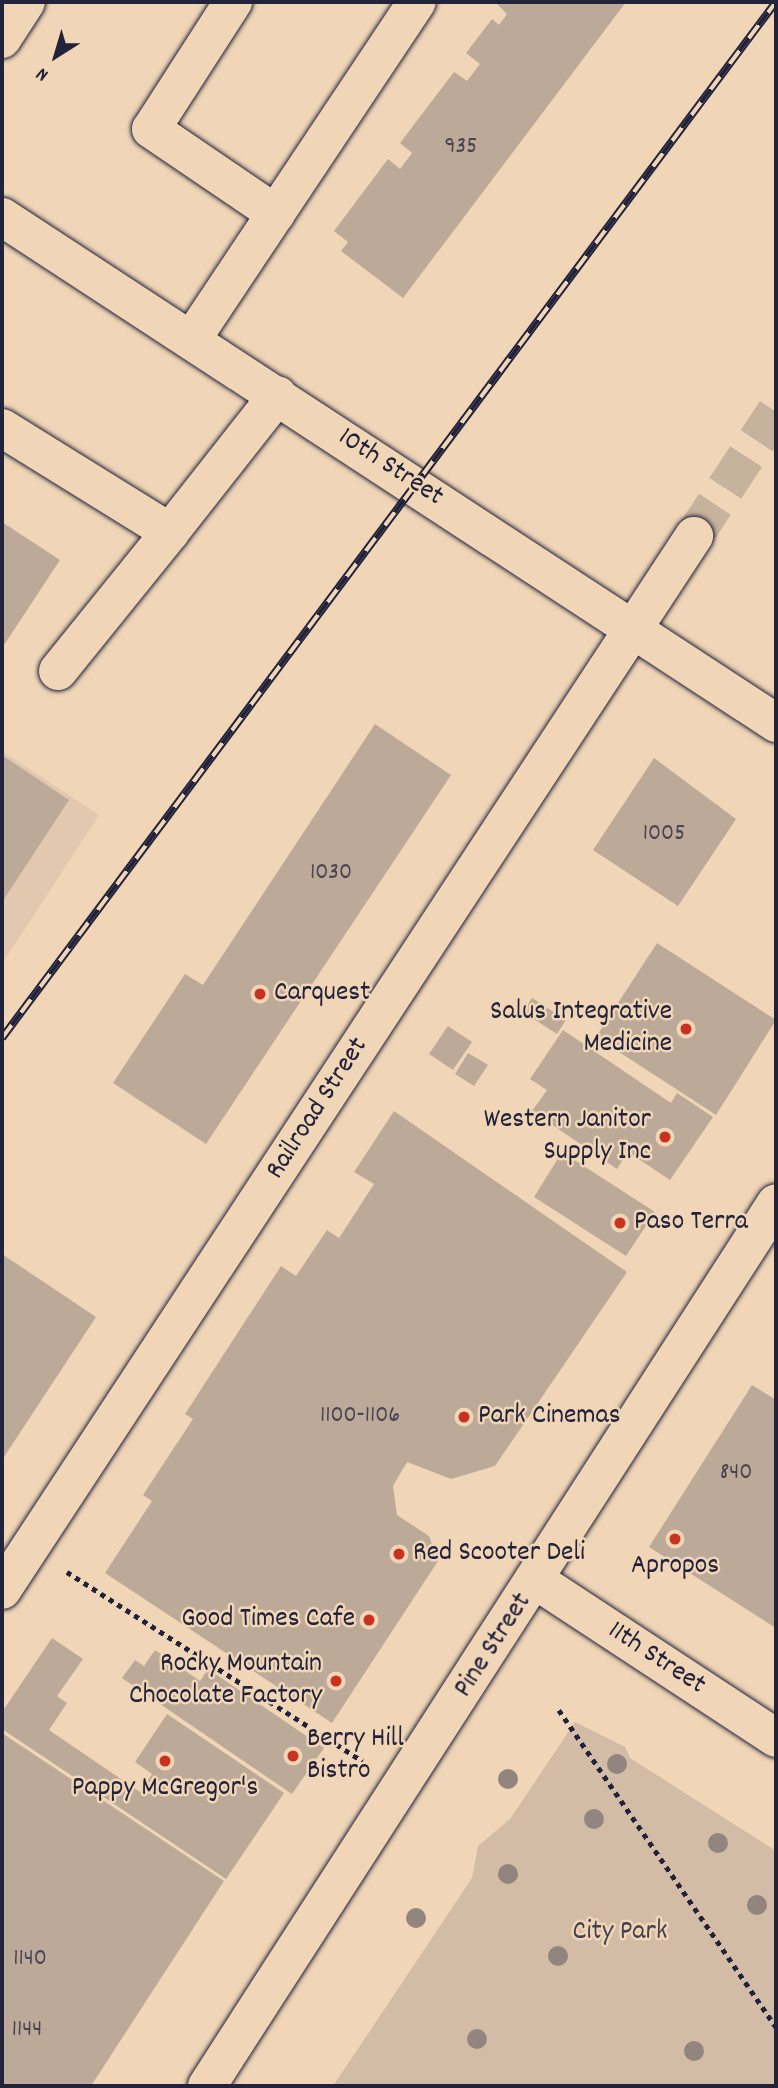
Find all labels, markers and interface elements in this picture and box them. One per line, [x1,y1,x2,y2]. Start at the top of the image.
north arrow [21,21,91,91]
text: N [31,60,55,87]
house number: 935 [445,134,477,162]
street label: 10th Street [331,422,449,514]
house number: 1005 [643,821,685,849]
house number: 1030 [310,860,352,888]
place label: Carquest [274,977,370,1011]
marker: Carquest [252,986,268,1002]
place label: Salus Integrative Medicine [490,996,672,1062]
marker: Salus Integrative Medicine [678,1021,694,1037]
street label: Railroad Street [260,1032,376,1186]
place label: Western Janitor Supply Inc [484,1104,651,1170]
marker: Western Janitor Supply Inc [657,1129,673,1145]
place label: Paso Terra [634,1206,748,1240]
marker: Paso Terra [612,1215,628,1231]
place label: Park Cinemas [478,1400,620,1434]
house number: 1100-1106 [320,1403,400,1431]
marker: Park Cinemas [456,1409,472,1425]
house number: 840 [720,1460,752,1488]
marker: Apropos [667,1531,683,1547]
place label: Red Scooter Deli [413,1537,585,1571]
marker: Red Scooter Deli [391,1546,407,1562]
place label: Apropos [631,1550,719,1584]
street label: Pine Street [448,1588,540,1704]
place label: Good Times Cafe [181,1603,355,1637]
marker: Good Times Cafe [361,1612,377,1628]
street label: 11th Street [601,1615,711,1703]
place label: Rocky Mountain Chocolate Factory [129,1648,322,1714]
marker: Rocky Mountain Chocolate Factory [328,1673,344,1689]
place label: Berry Hill Bistro [307,1723,404,1789]
marker: Berry Hill Bistro [285,1748,301,1764]
marker: Pappy McGregor's [157,1753,173,1769]
place label: Pappy McGregor's [72,1772,258,1806]
park label: City Park [573,1916,667,1950]
house number: 1140 [13,1946,47,1974]
house number: 1144 [12,2017,42,2045]

